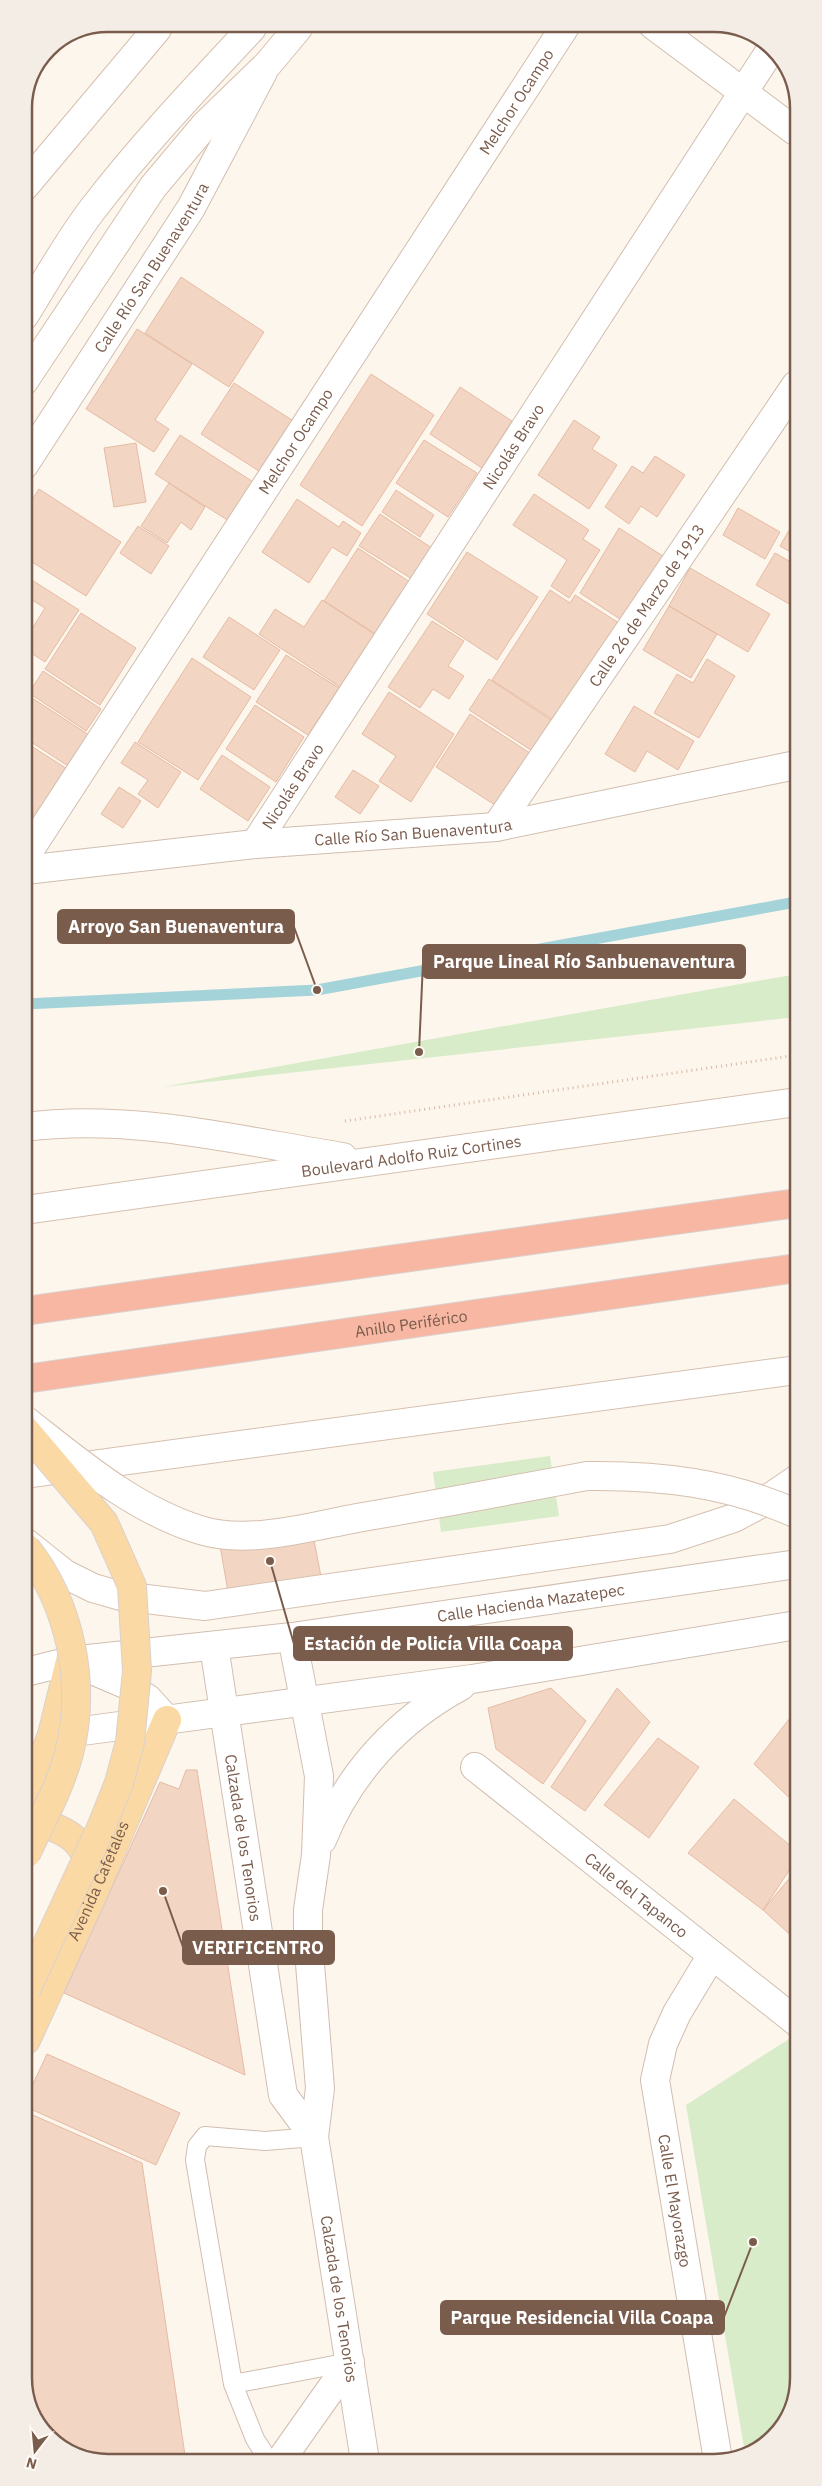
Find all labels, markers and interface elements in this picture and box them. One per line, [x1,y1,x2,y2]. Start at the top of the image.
street label: Melchor Ocampo [475,45,558,158]
street label: Calle Río San Buenaventura [90,179,213,356]
street label: Melchor Ocampo [254,385,337,498]
street label: Nicolás Bravo [478,400,548,493]
street label: Calle 26 de Marzo de 1913 [584,520,709,690]
street label: Nicolás Bravo [257,740,328,833]
street label: Calle Río San Buenaventura [314,814,514,850]
callout: Arroyo San Buenaventura [58,910,294,943]
text: Arroyo San Buenaventura [68,915,284,938]
callout: Parque Lineal Río Sanbuenaventura [423,945,745,978]
text: Parque Lineal Río Sanbuenaventura [433,950,735,973]
street label: Boulevard Adolfo Ruiz Cortines [300,1131,523,1181]
street label: Anillo Periférico [353,1306,469,1341]
street label: Calle Hacienda Mazatepec [436,1579,626,1626]
callout: Estación de Policía Villa Coapa [294,1627,572,1660]
text: Estación de Policía Villa Coapa [304,1632,562,1655]
street label: Calzada de los Tenorios [221,1753,266,1923]
street label: Avenida Cafetales [63,1818,133,1944]
street label: Calle del Tapanco [581,1848,692,1942]
callout: VERIFICENTRO [183,1931,334,1964]
text: VERIFICENTRO [192,1936,324,1959]
street label: Calle El Mayorazgo [654,2133,696,2269]
street label: Calzada de los Tenorios [316,2214,362,2384]
callout: Parque Residencial Villa Coapa [441,2301,724,2334]
text: Parque Residencial Villa Coapa [451,2306,713,2329]
north arrow [10,2426,60,2476]
text: N [24,2453,39,2474]

